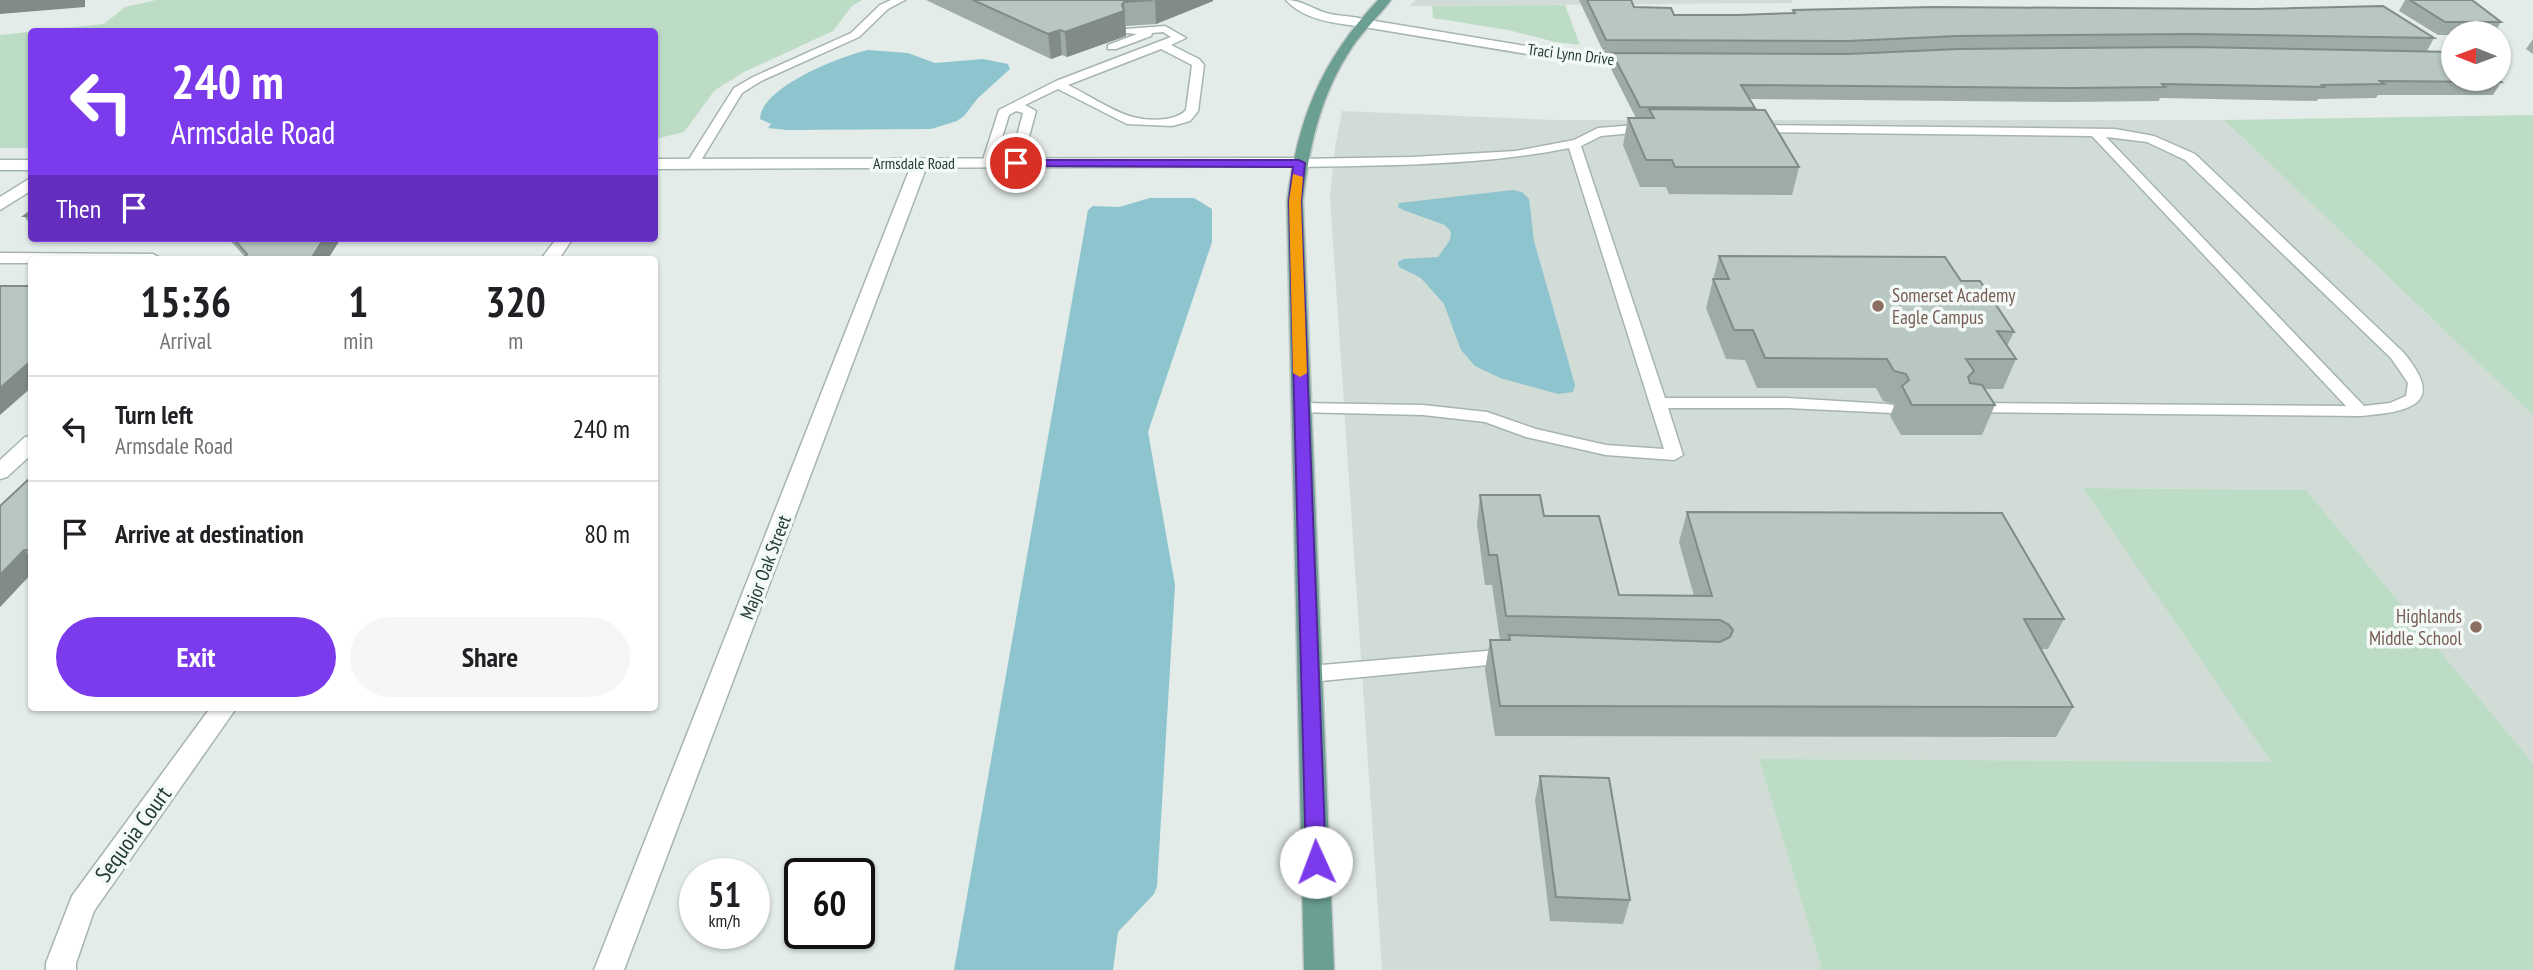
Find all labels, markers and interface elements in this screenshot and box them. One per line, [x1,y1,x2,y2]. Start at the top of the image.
north arrow [2441,21,2511,91]
map controls [2441,21,2511,91]
street label: Traci Lynn Drive [1527,39,1615,69]
text: 240 m [171,49,284,113]
icon: left [56,56,147,147]
text: Armsdale Road [171,111,335,153]
pin [986,133,1046,193]
icon: arrive [997,144,1035,182]
street label: Armsdale Road [873,153,955,173]
icon: arrive [115,189,153,227]
text: Then [56,192,101,225]
text: 15:36 [140,274,231,329]
text: 1 [348,274,368,329]
text: 320 [486,274,546,329]
place label: Somerset Academy Eagle Campus [1892,283,2016,329]
marker: Somerset Academy Eagle Campus [1870,298,1886,314]
text: Arrival [160,326,212,355]
text: min [343,326,373,355]
text: m [508,326,523,355]
text: Turn left [115,398,193,431]
icon: left [56,410,94,448]
text: 240 m [572,412,630,445]
text: Armsdale Road [115,431,233,460]
street label: Major Oak Street [734,511,796,622]
icon: arrive [56,515,94,553]
text: Arrive at destination [115,517,304,550]
text: 80 m [584,517,630,550]
place label: Highlands Middle School [2369,604,2463,650]
button: Exit [56,617,336,697]
button: Share [350,617,630,697]
marker: Highlands Middle School [2468,619,2484,635]
street label: Sequoia Court [88,780,177,887]
position arrow [1279,825,1353,899]
speed limit sign: 60 [784,858,875,949]
text: 51 [708,871,741,917]
text: km/h [709,909,740,932]

